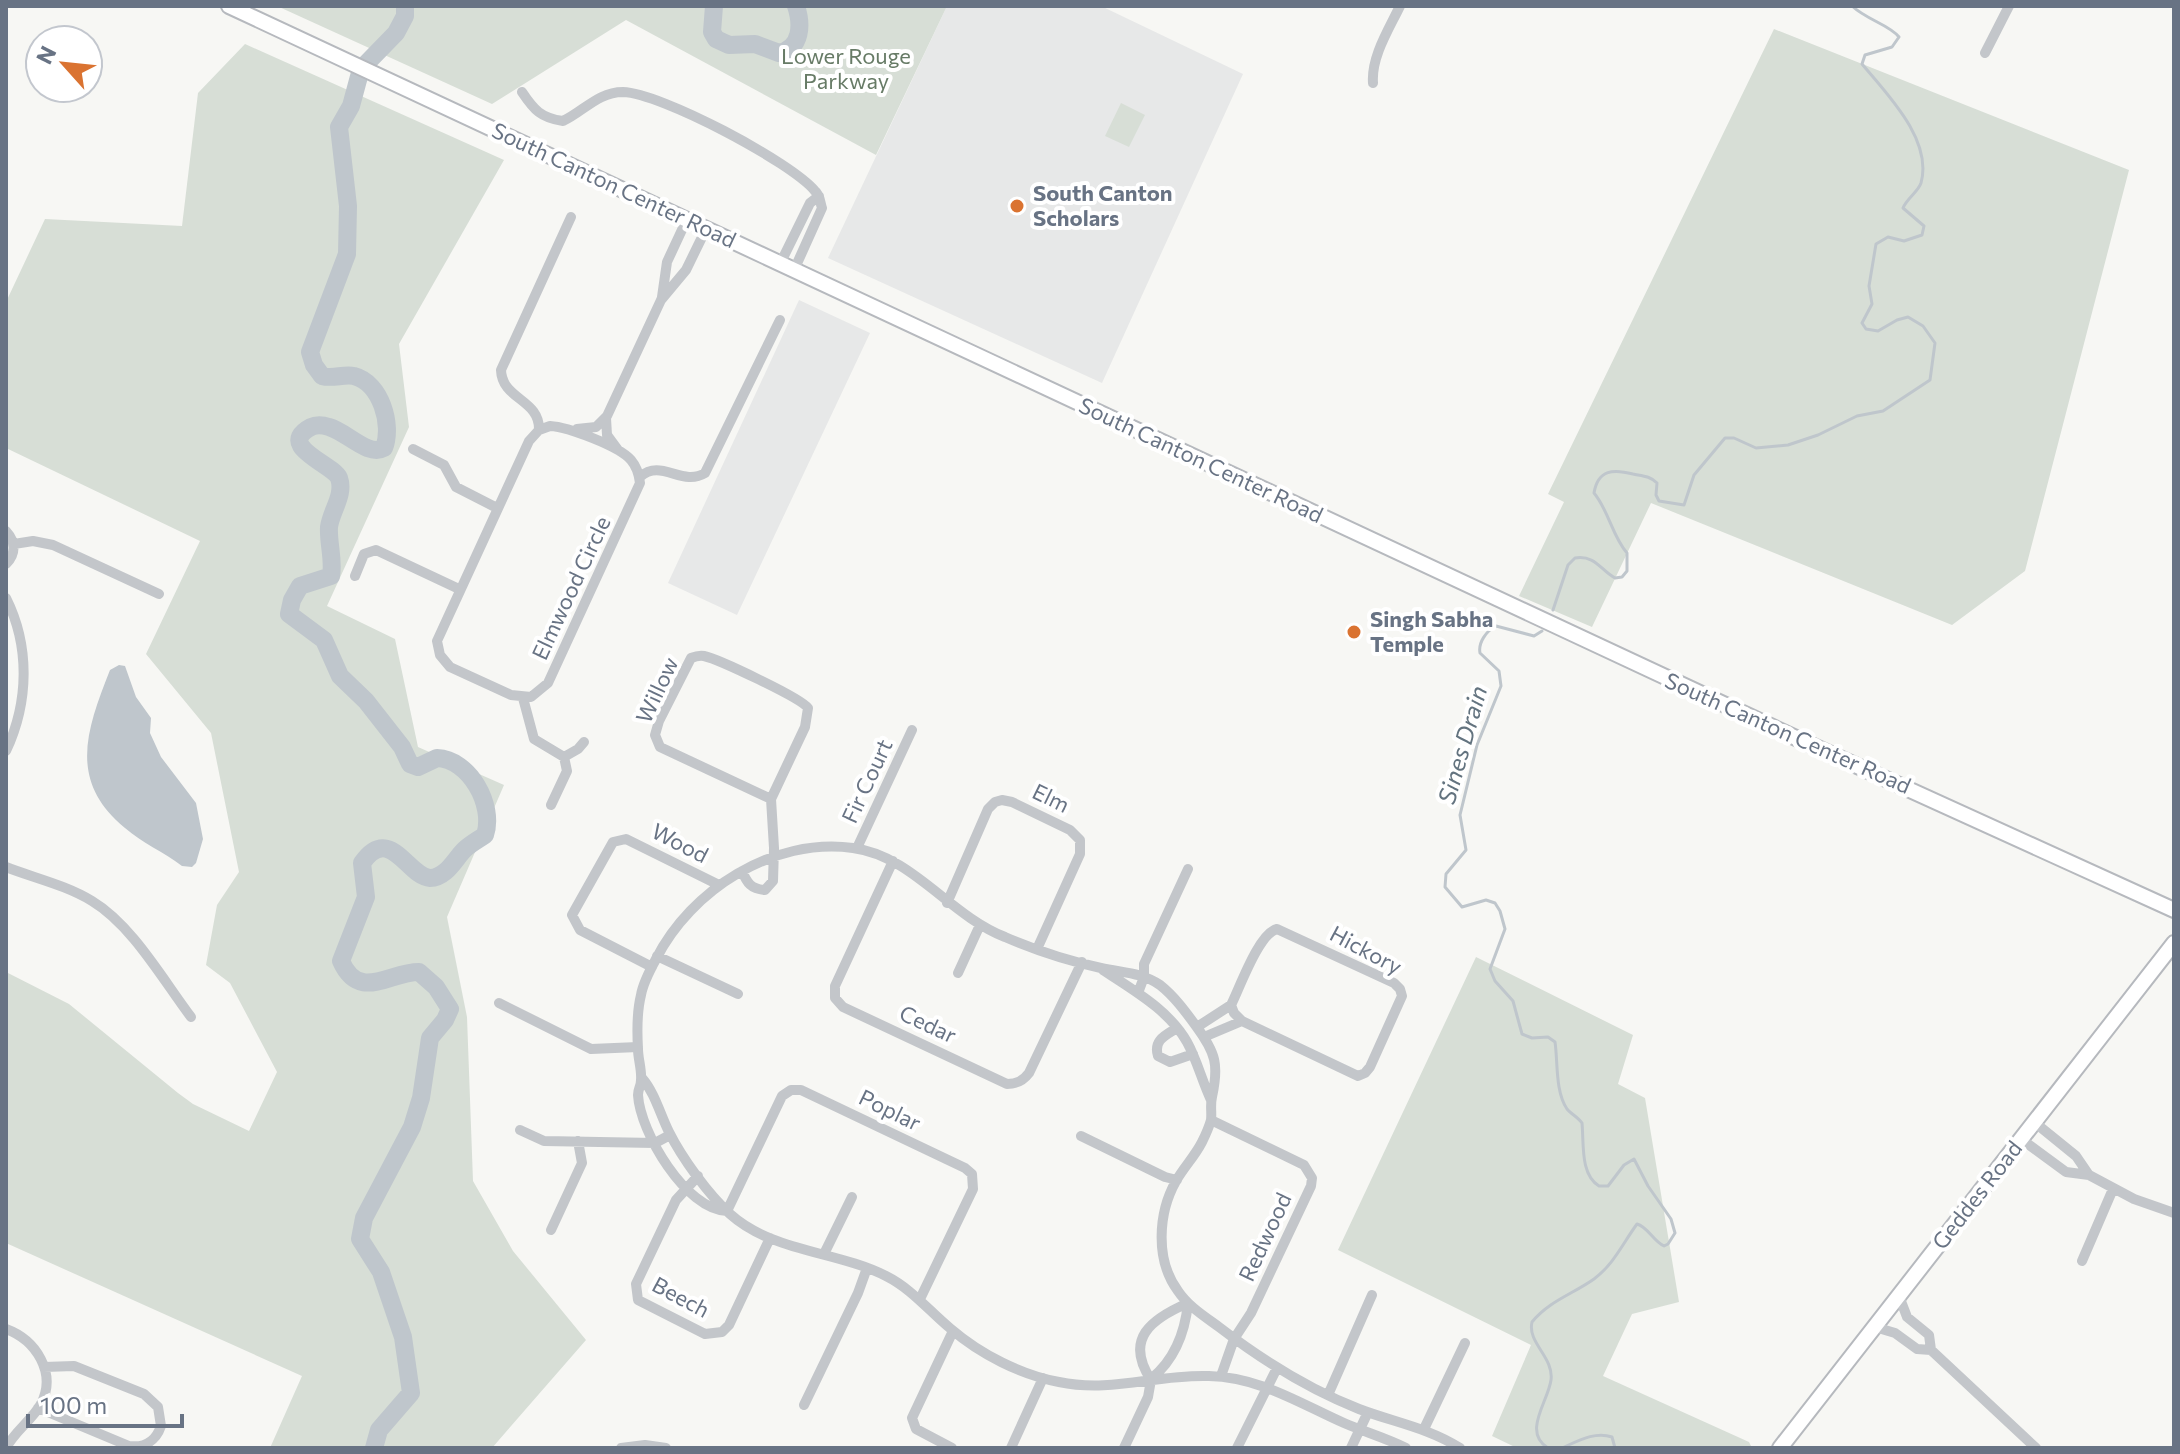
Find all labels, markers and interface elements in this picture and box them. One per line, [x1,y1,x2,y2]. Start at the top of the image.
north arrow [24,24,104,104]
text: N [30,41,62,68]
park label: Lower Rouge Parkway [781,42,911,94]
street label: South Canton Center Road [488,116,741,253]
place label: South Canton Scholars [1033,179,1173,231]
marker: South Canton Scholars [1008,197,1026,215]
street label: South Canton Center Road [1075,391,1328,528]
street label: Elmwood Circle [526,512,616,664]
place label: Singh Sabha Temple [1370,605,1493,657]
marker: Singh Sabha Temple [1345,623,1363,641]
street label: Willow [630,652,684,727]
street label: South Canton Center Road [1661,666,1915,799]
water label: Sines Drain [1431,682,1492,807]
street label: Fir Court [835,734,898,827]
street label: Elm [1028,777,1074,818]
street label: Wood [647,817,713,868]
street label: Hickory [1326,919,1407,980]
street label: Cedar [895,999,961,1048]
street label: Poplar [855,1083,926,1136]
street label: Geddes Road [1926,1135,2027,1254]
street label: Redwood [1232,1188,1297,1285]
street label: Beech [648,1270,714,1323]
scale bar [28,1378,182,1428]
text: 100 m [40,1390,107,1419]

